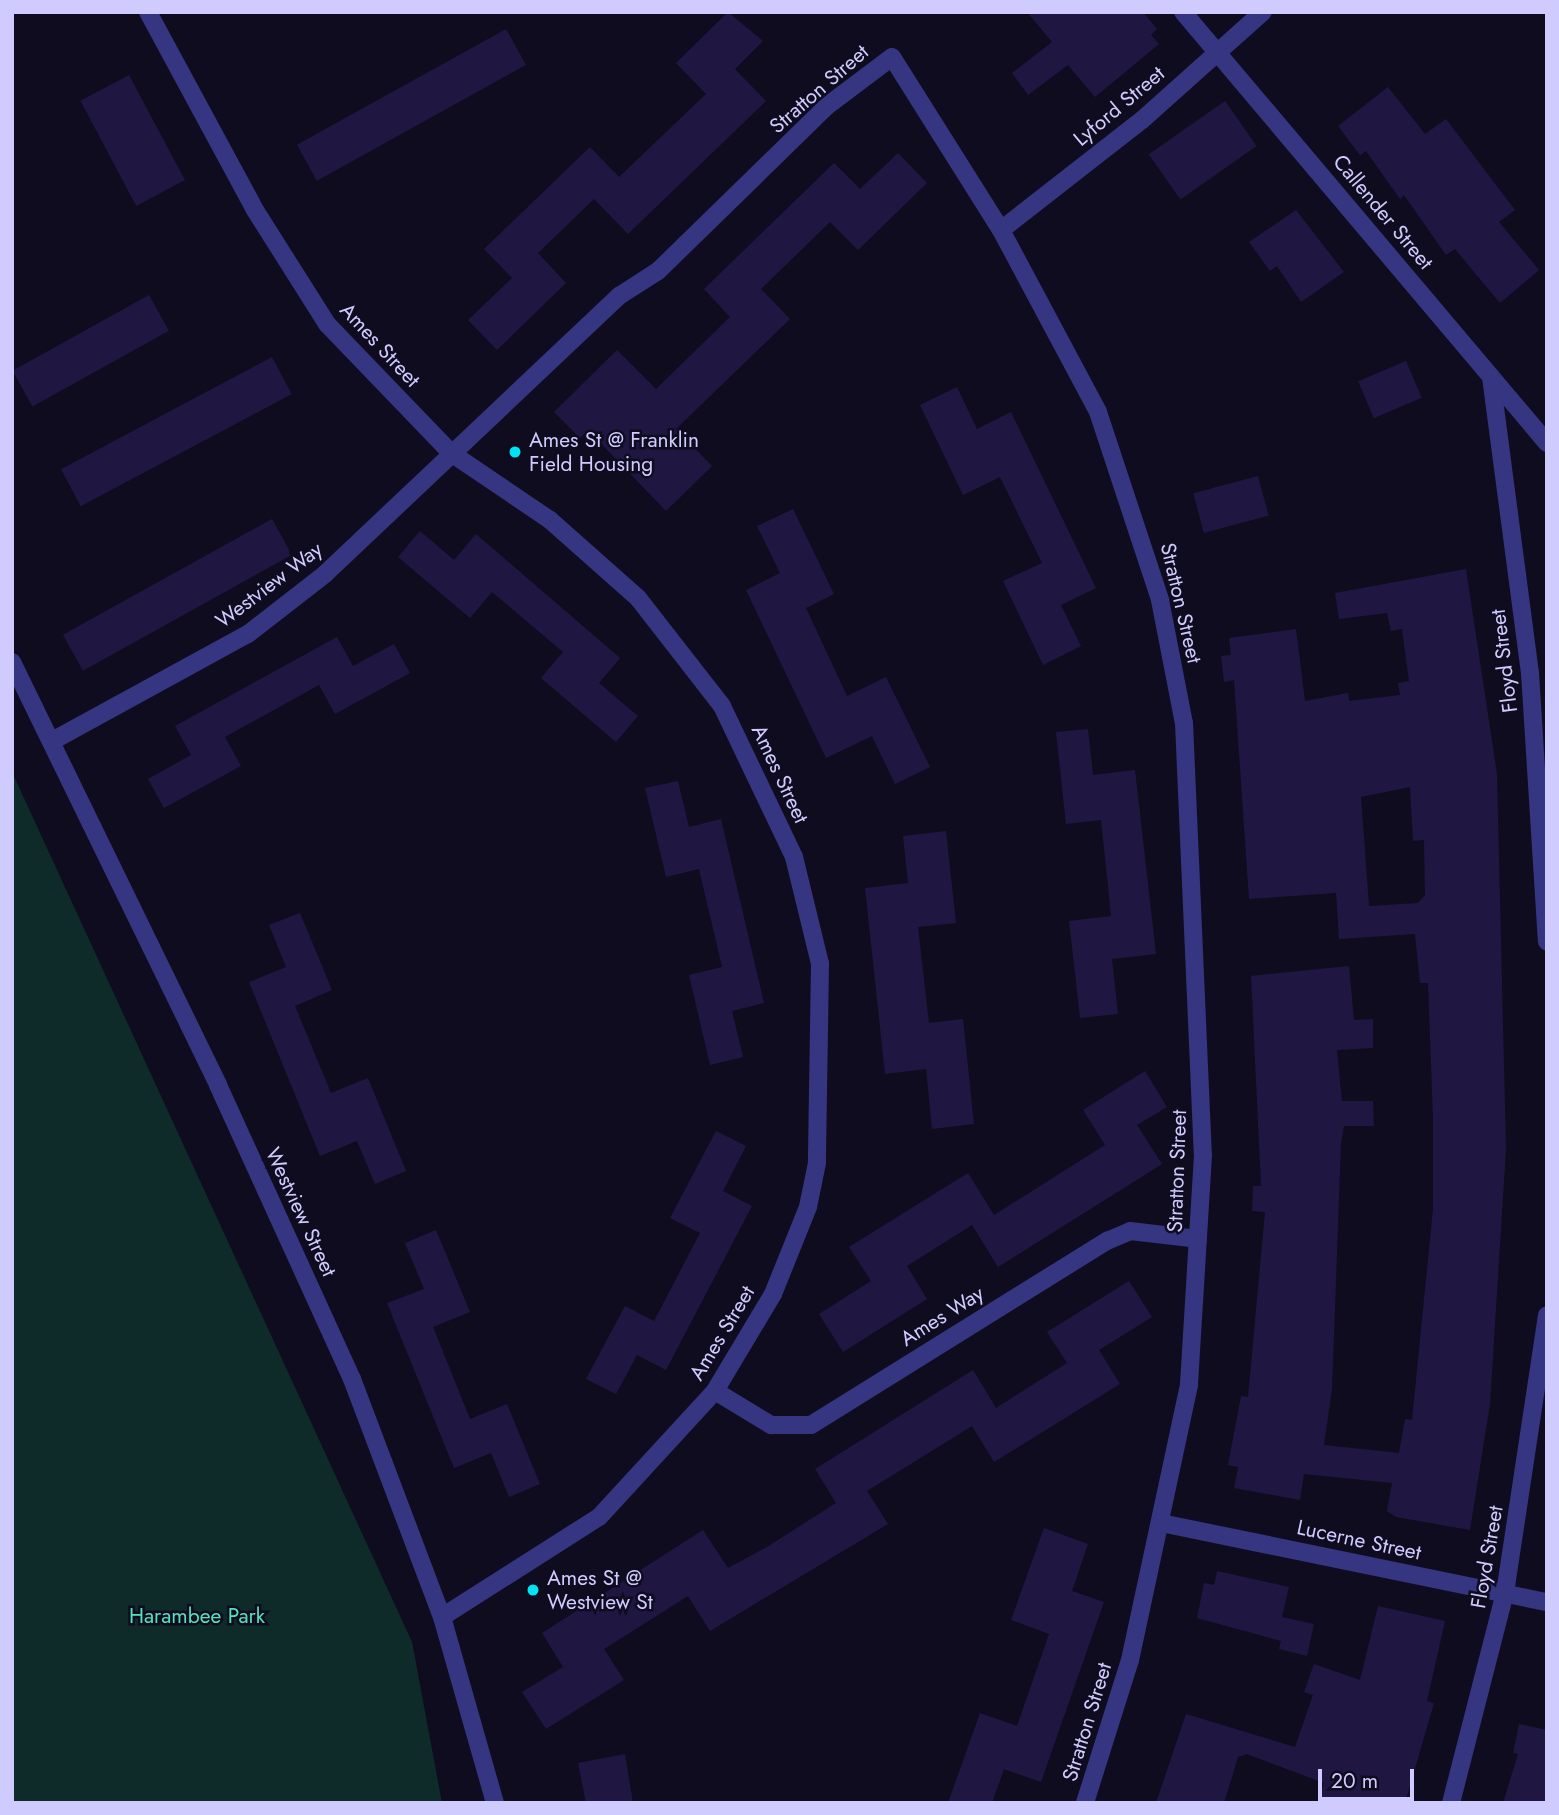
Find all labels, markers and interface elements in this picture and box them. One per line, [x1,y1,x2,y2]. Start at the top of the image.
street label: Stratton Street [764,39,874,139]
street label: Lyford Street [1069,61,1169,151]
street label: Callender Street [1328,149,1438,275]
street label: Ames Street [335,298,425,392]
place label: Ames St @ Franklin Field Housing [529,427,699,477]
marker: Ames St @ Franklin Field Housing [507,444,523,460]
street label: Westview Way [211,537,327,633]
street label: Stratton Street [1155,540,1207,666]
street label: Floyd Street [1485,608,1523,714]
street label: Ames Street [746,721,814,827]
street label: Stratton Street [1162,1109,1192,1233]
street label: Westview Street [260,1144,342,1280]
street label: Ames Way [896,1280,988,1352]
street label: Ames Street [684,1281,760,1385]
street label: Floyd Street [1466,1504,1508,1610]
street label: Lucerne Street [1295,1515,1423,1565]
place label: Ames St @ Westview St [547,1565,653,1615]
marker: Ames St @ Westview St [525,1582,541,1598]
park label: Harambee Park [129,1603,265,1629]
street label: Stratton Street [1057,1660,1117,1784]
scale bar [1321,1756,1417,1800]
text: 20 m [1331,1766,1378,1796]

